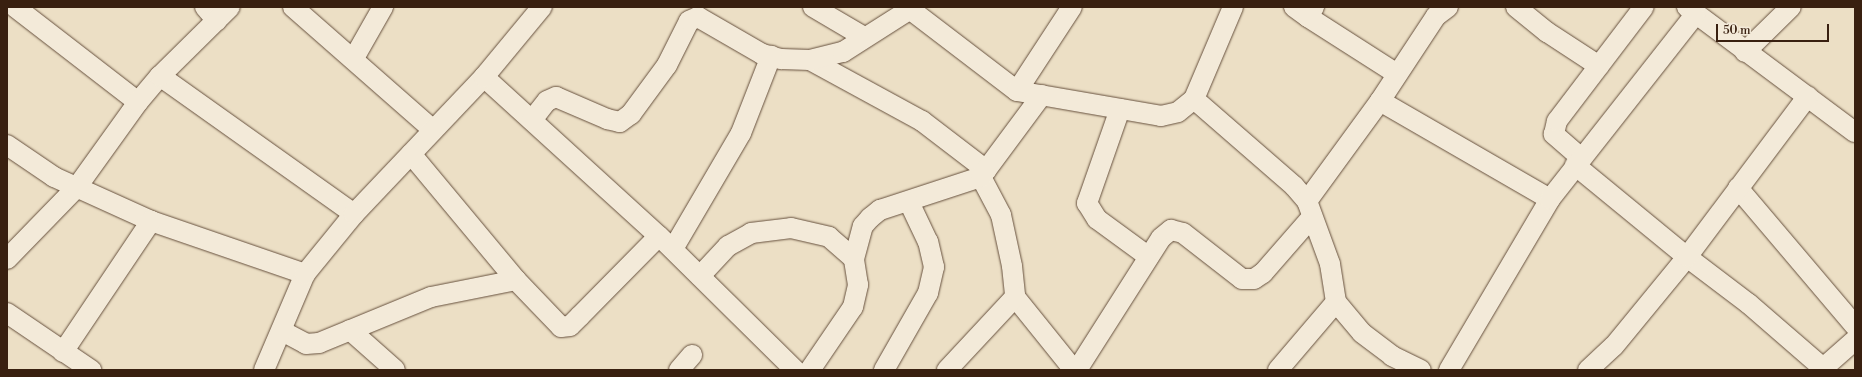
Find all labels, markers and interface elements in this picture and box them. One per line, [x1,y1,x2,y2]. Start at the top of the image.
scale bar [1718,16,1831,42]
text: 50 m [1723,23,1751,38]

